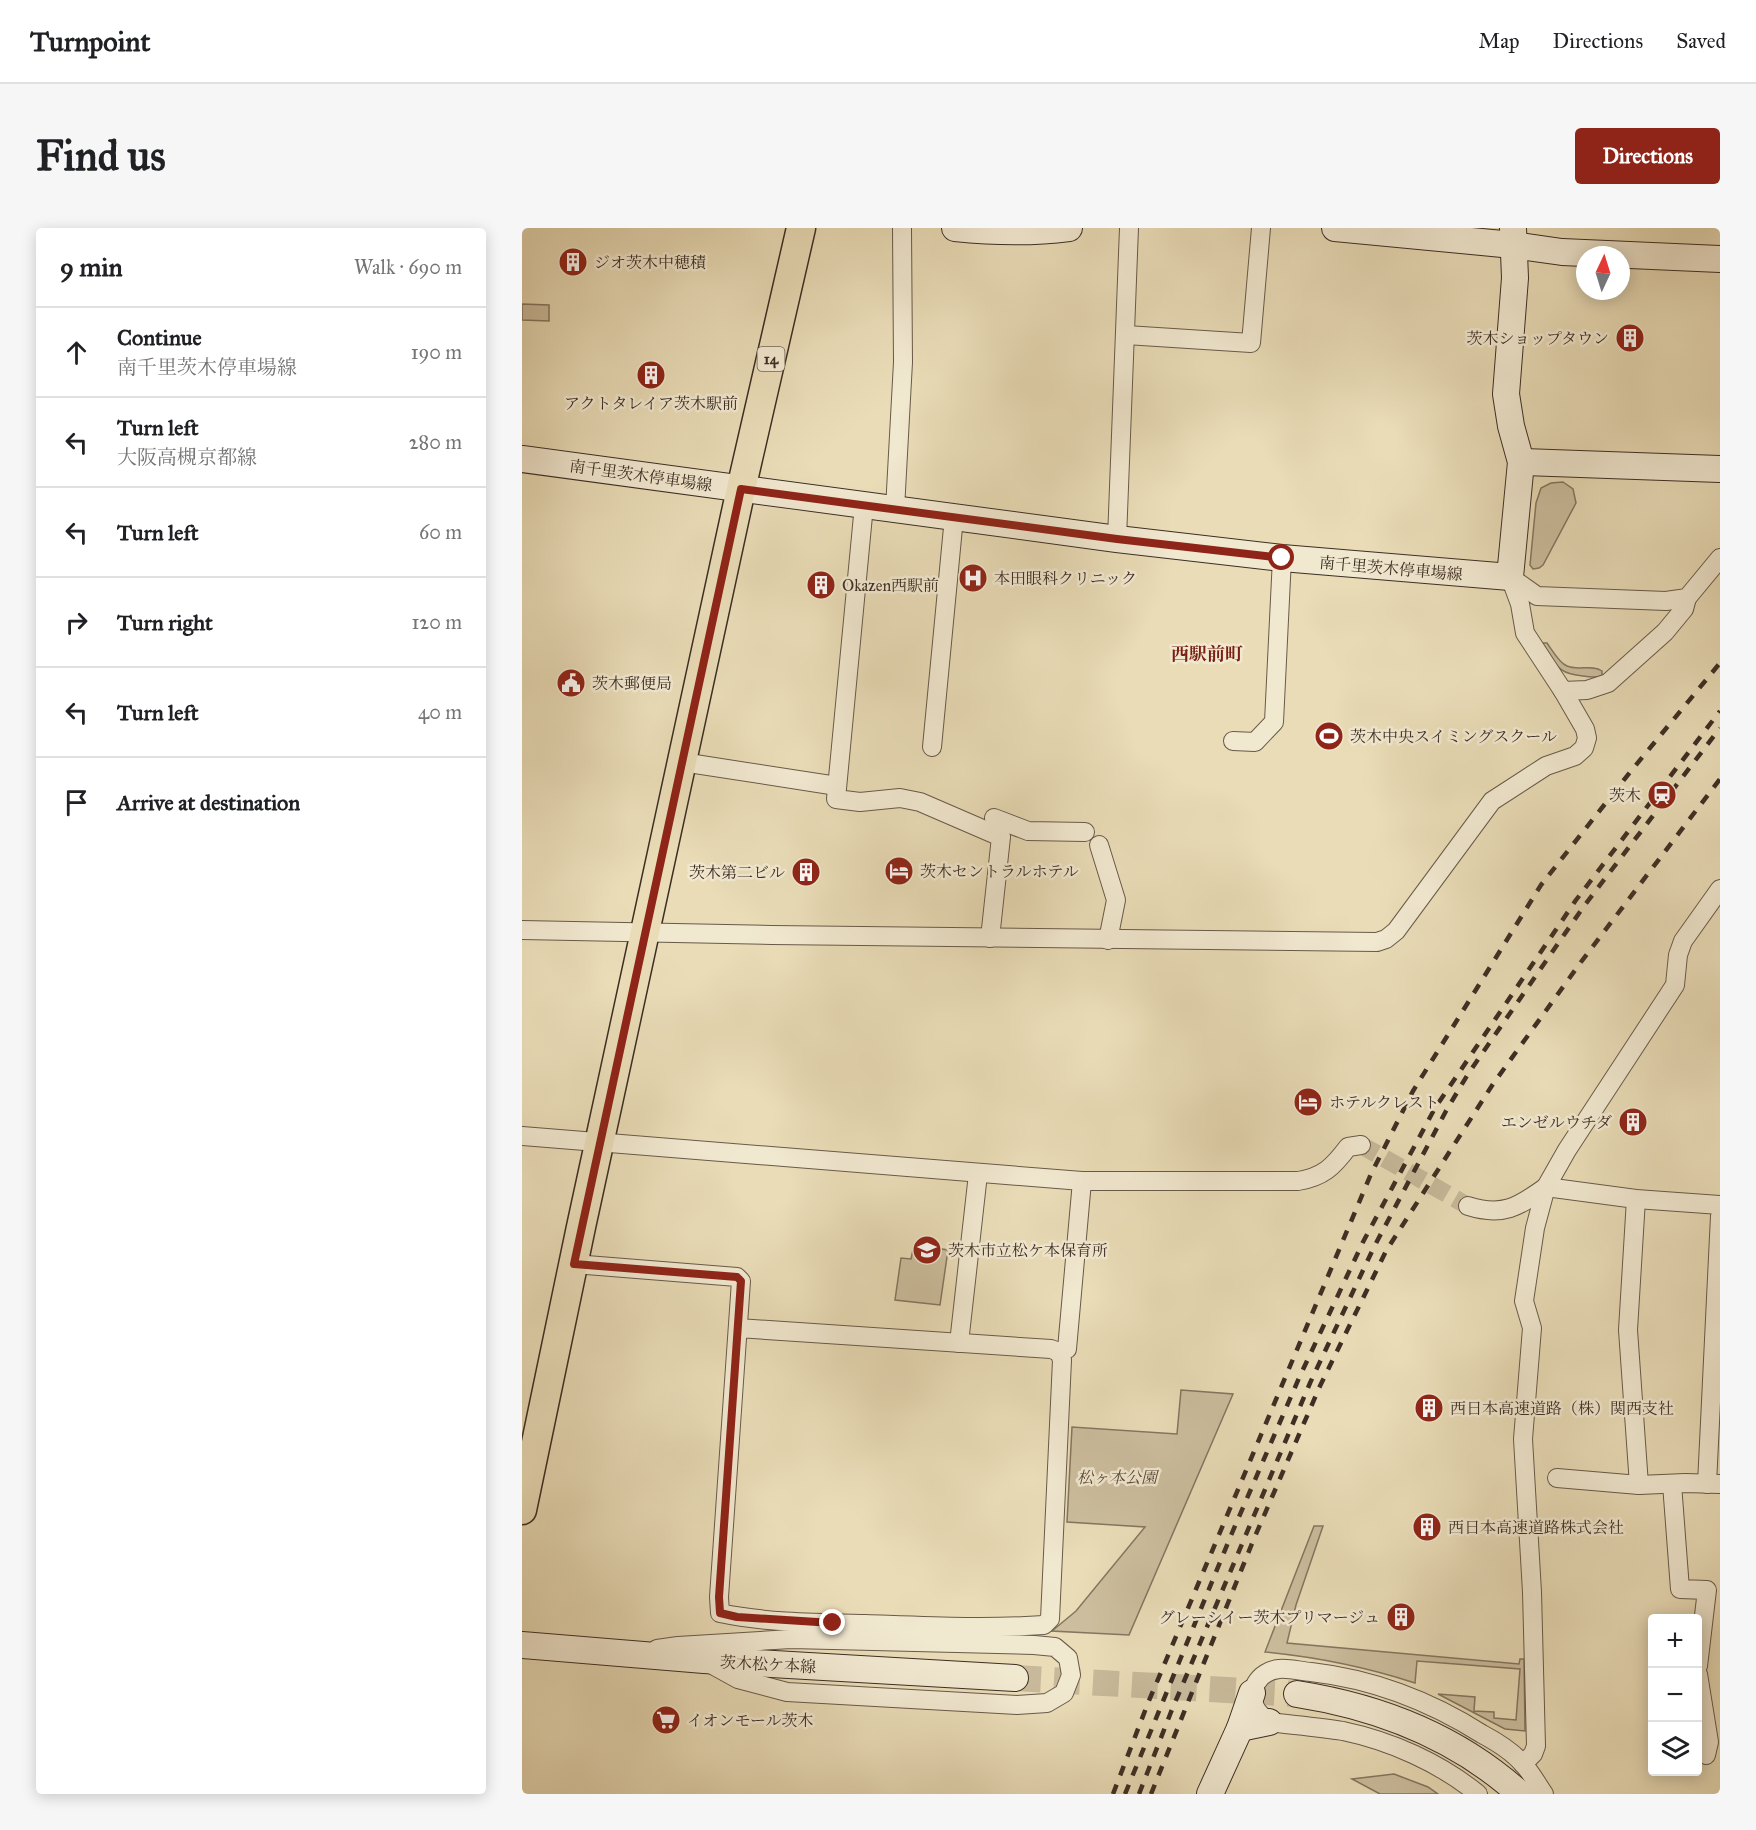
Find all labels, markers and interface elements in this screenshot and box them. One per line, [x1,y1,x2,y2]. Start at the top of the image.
text: Turnpoint [30,24,150,59]
text: Map [1479,28,1520,54]
text: Directions [1553,28,1643,54]
text: Saved [1676,28,1726,54]
button: Directions [1575,128,1720,184]
text: Find us [36,130,166,182]
building icon: ジオ茨木中穂積 [557,246,589,278]
north arrow [1576,246,1630,300]
text: 9 min [60,251,123,283]
place label: ジオ茨木中穂積 [594,253,706,272]
text: Walk · 690 m [354,255,462,279]
building icon: 茨木ショップタウン [1614,322,1646,354]
text: Continue [117,324,202,351]
place label: 茨木ショップタウン [1466,329,1609,348]
icon: ahead [60,336,93,369]
text: 190 m [411,340,462,364]
road number: 14 [758,347,784,371]
text: 南千里茨木停車場線 [117,355,297,379]
building icon: アクトタレイア茨木駅前 [635,359,667,391]
place label: アクトタレイア茨木駅前 [564,394,738,413]
text: Turn left [117,414,199,441]
icon: left [60,426,93,459]
text: 280 m [409,430,462,454]
text: 大阪高槻京都線 [117,445,257,469]
street label: 南千里茨木停車場線 [568,456,714,495]
icon: left [60,516,93,549]
text: Turn left [117,519,199,546]
text: 60 m [419,520,462,544]
route start [1268,544,1294,570]
street label: 南千里茨木停車場線 [1318,553,1464,584]
hospital icon: 本田眼科クリニック [957,562,989,594]
building icon: Okazen西駅前 [805,569,837,601]
place label: 本田眼科クリニック [994,569,1137,588]
place label: Okazen西駅前 [842,576,939,595]
icon: right [60,606,93,639]
text: Turn right [117,609,213,636]
text: 120 m [411,610,462,634]
district label: 西駅前町 [1171,643,1243,665]
public building icon: 茨木郵便局 [555,667,587,699]
place label: 茨木郵便局 [592,674,672,693]
icon: left [60,696,93,729]
text: Turn left [117,699,199,726]
text: 40 m [418,700,462,724]
sports icon: 茨木中央スイミングスクール [1313,720,1345,752]
place label: 茨木中央スイミングスクール [1350,727,1557,746]
station icon: 茨木 [1646,779,1678,811]
icon: arrive [60,786,93,819]
place label: 茨木 [1609,786,1641,805]
text: Arrive at destination [117,789,300,816]
hotel icon: 茨木セントラルホテル [883,855,915,887]
building icon: 茨木第二ビル [790,856,822,888]
place label: 茨木セントラルホテル [920,862,1079,881]
place label: 茨木第二ビル [689,863,785,882]
hotel icon: ホテルクレスト [1292,1086,1324,1118]
place label: ホテルクレスト [1329,1093,1439,1112]
building icon: エンゼルウチダ [1617,1106,1649,1138]
place label: エンゼルウチダ [1501,1113,1612,1132]
school or university icon: 茨木市立松ケ本保育所 [911,1234,943,1266]
place label: 茨木市立松ケ本保育所 [948,1241,1108,1260]
building icon: 西日本高速道路（株）関西支社 [1413,1392,1445,1424]
place label: 西日本高速道路（株）関西支社 [1450,1399,1674,1418]
park label: 松ヶ本公園 [1077,1468,1160,1487]
building icon: 西日本高速道路株式会社 [1411,1511,1443,1543]
place label: 西日本高速道路株式会社 [1448,1518,1624,1537]
building icon: グレーシイー茨木プリマージュ [1385,1601,1417,1633]
place label: グレーシイー茨木プリマージュ [1159,1608,1380,1627]
route end [819,1609,845,1635]
map controls [1648,1614,1702,1776]
button: + [1648,1614,1702,1668]
street label: 茨木松ケ本線 [720,1652,816,1676]
button: − [1648,1668,1702,1722]
supermarket icon: イオンモール茨木 [650,1704,682,1736]
place label: イオンモール茨木 [687,1711,814,1730]
button: layers [1648,1722,1702,1776]

